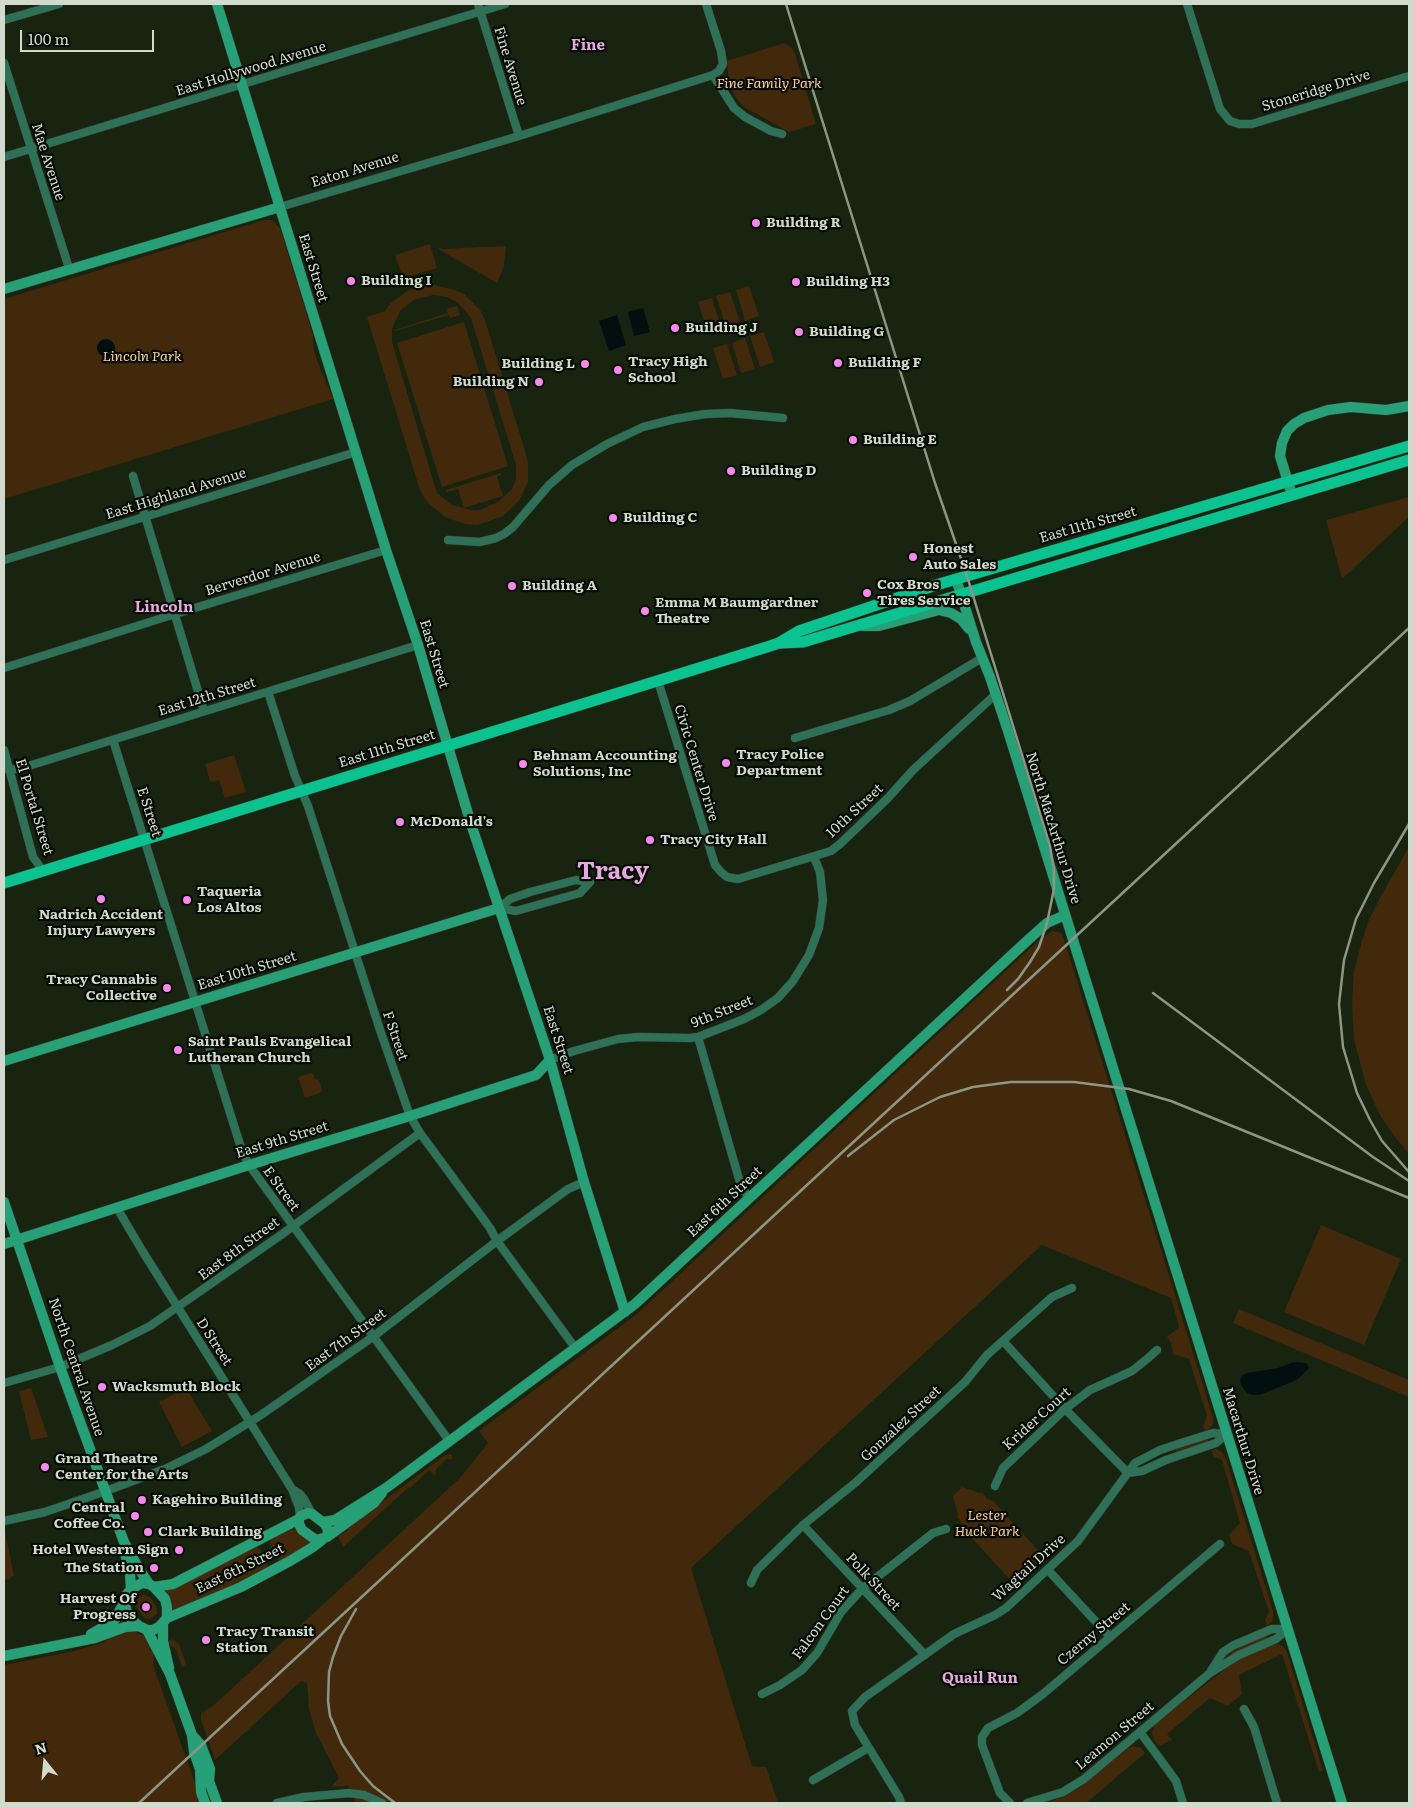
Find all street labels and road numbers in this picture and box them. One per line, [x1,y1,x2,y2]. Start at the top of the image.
street label: Fine Avenue [490,25,530,107]
street label: East Hollywood Avenue [174,38,328,100]
street label: Stoneridge Drive [1260,67,1372,115]
street label: Mae Avenue [28,121,68,203]
street label: Eaton Avenue [309,149,401,191]
street label: East Street [295,232,331,304]
street label: East Highland Avenue [104,465,248,523]
street label: East 11th Street [1038,503,1138,547]
street label: Berverdor Avenue [203,548,323,600]
street label: East Street [416,618,452,690]
street label: East 12th Street [156,674,258,720]
street label: Civic Center Drive [670,702,722,824]
street label: East 11th Street [337,726,437,772]
street label: North MacArthur Drive [1022,750,1084,906]
street label: El Portal Street [11,757,57,857]
street label: 10th Street [823,780,887,842]
street label: E Street [133,785,165,839]
street label: East 10th Street [196,948,298,994]
street label: 9th Street [689,992,755,1032]
street label: East Street [539,1004,577,1076]
street label: F Street [379,1009,411,1063]
street label: East 9th Street [234,1118,330,1162]
street label: E Street [259,1163,303,1215]
street label: East 6th Street [684,1163,766,1241]
street label: East 8th Street [195,1214,283,1284]
street label: North Central Avenue [44,1296,108,1438]
street label: East 7th Street [302,1305,390,1375]
street label: D Street [192,1315,236,1369]
street label: Gonzalez Street [857,1383,945,1465]
street label: Krider Court [999,1384,1075,1454]
street label: Macarthur Drive [1219,1385,1267,1497]
street label: Wagtail Drive [989,1531,1069,1605]
street label: East 6th Street [193,1540,287,1598]
street label: Polk Street [842,1550,904,1614]
street label: Falcon Court [789,1583,853,1663]
street label: Czerny Street [1054,1599,1134,1669]
street label: Leamon Street [1072,1698,1158,1774]

